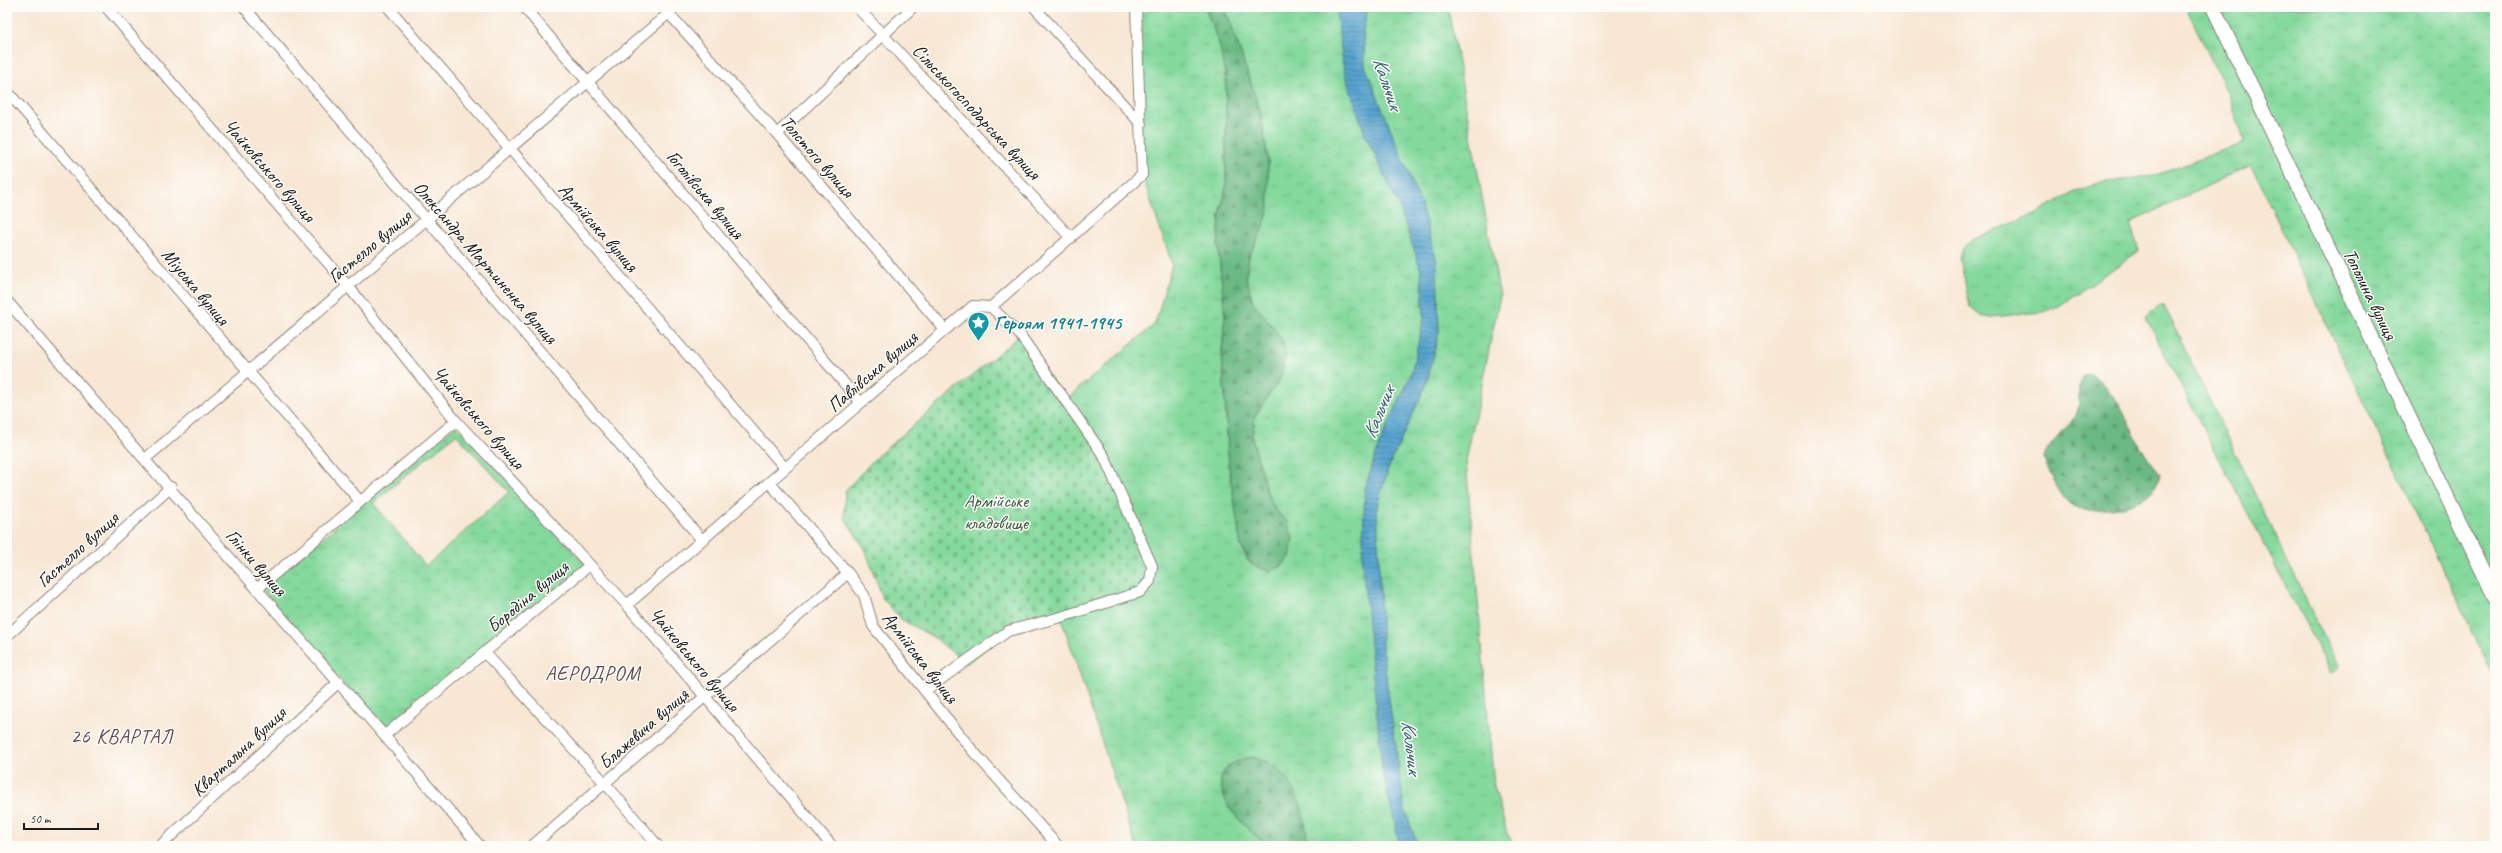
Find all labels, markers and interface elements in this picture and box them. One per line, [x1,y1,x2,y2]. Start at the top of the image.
street label: Сільськогосподарська вулиця [907,39,1047,186]
water label: Кальчик [1367,54,1409,116]
street label: Толстого вулиця [775,111,860,204]
street label: Чайковського вулиця [218,114,322,228]
street label: Гоголівська вулиця [661,145,750,245]
street label: Олександра Мартиненка вулиця [408,176,563,350]
street label: Армійська вулиця [553,178,644,278]
street label: Гастелло вулиця [323,204,418,289]
street label: Міуська вулиця [156,243,236,332]
street label: Тополина вулиця [2338,245,2403,345]
place icon: Героям 1941-1945 [965,309,991,342]
place label: Героям 1941-1945 [994,311,1123,335]
street label: Павлівська вулиця [822,325,924,418]
street label: Чайковського вулиця [427,361,531,475]
water label: Кальчик [1356,379,1402,442]
park label: Армійське кладовище [964,489,1030,535]
street label: Гастелло вулиця [32,506,125,593]
street label: Глінки вулиця [220,524,293,602]
street label: Бородіна вулиця [482,555,575,638]
street label: Чайковського вулиця [644,603,746,718]
street label: Армійська вулиця [877,607,964,709]
district label: АЕРОДРОМ [545,661,641,686]
street label: Блажевича вулиця [594,682,695,775]
street label: Квартальна вулиця [186,701,292,802]
water label: Кальчик [1396,719,1428,779]
district label: 26 КВАРТАЛ [71,724,174,749]
scale bar [24,805,98,831]
text: 50 m [30,811,52,827]

